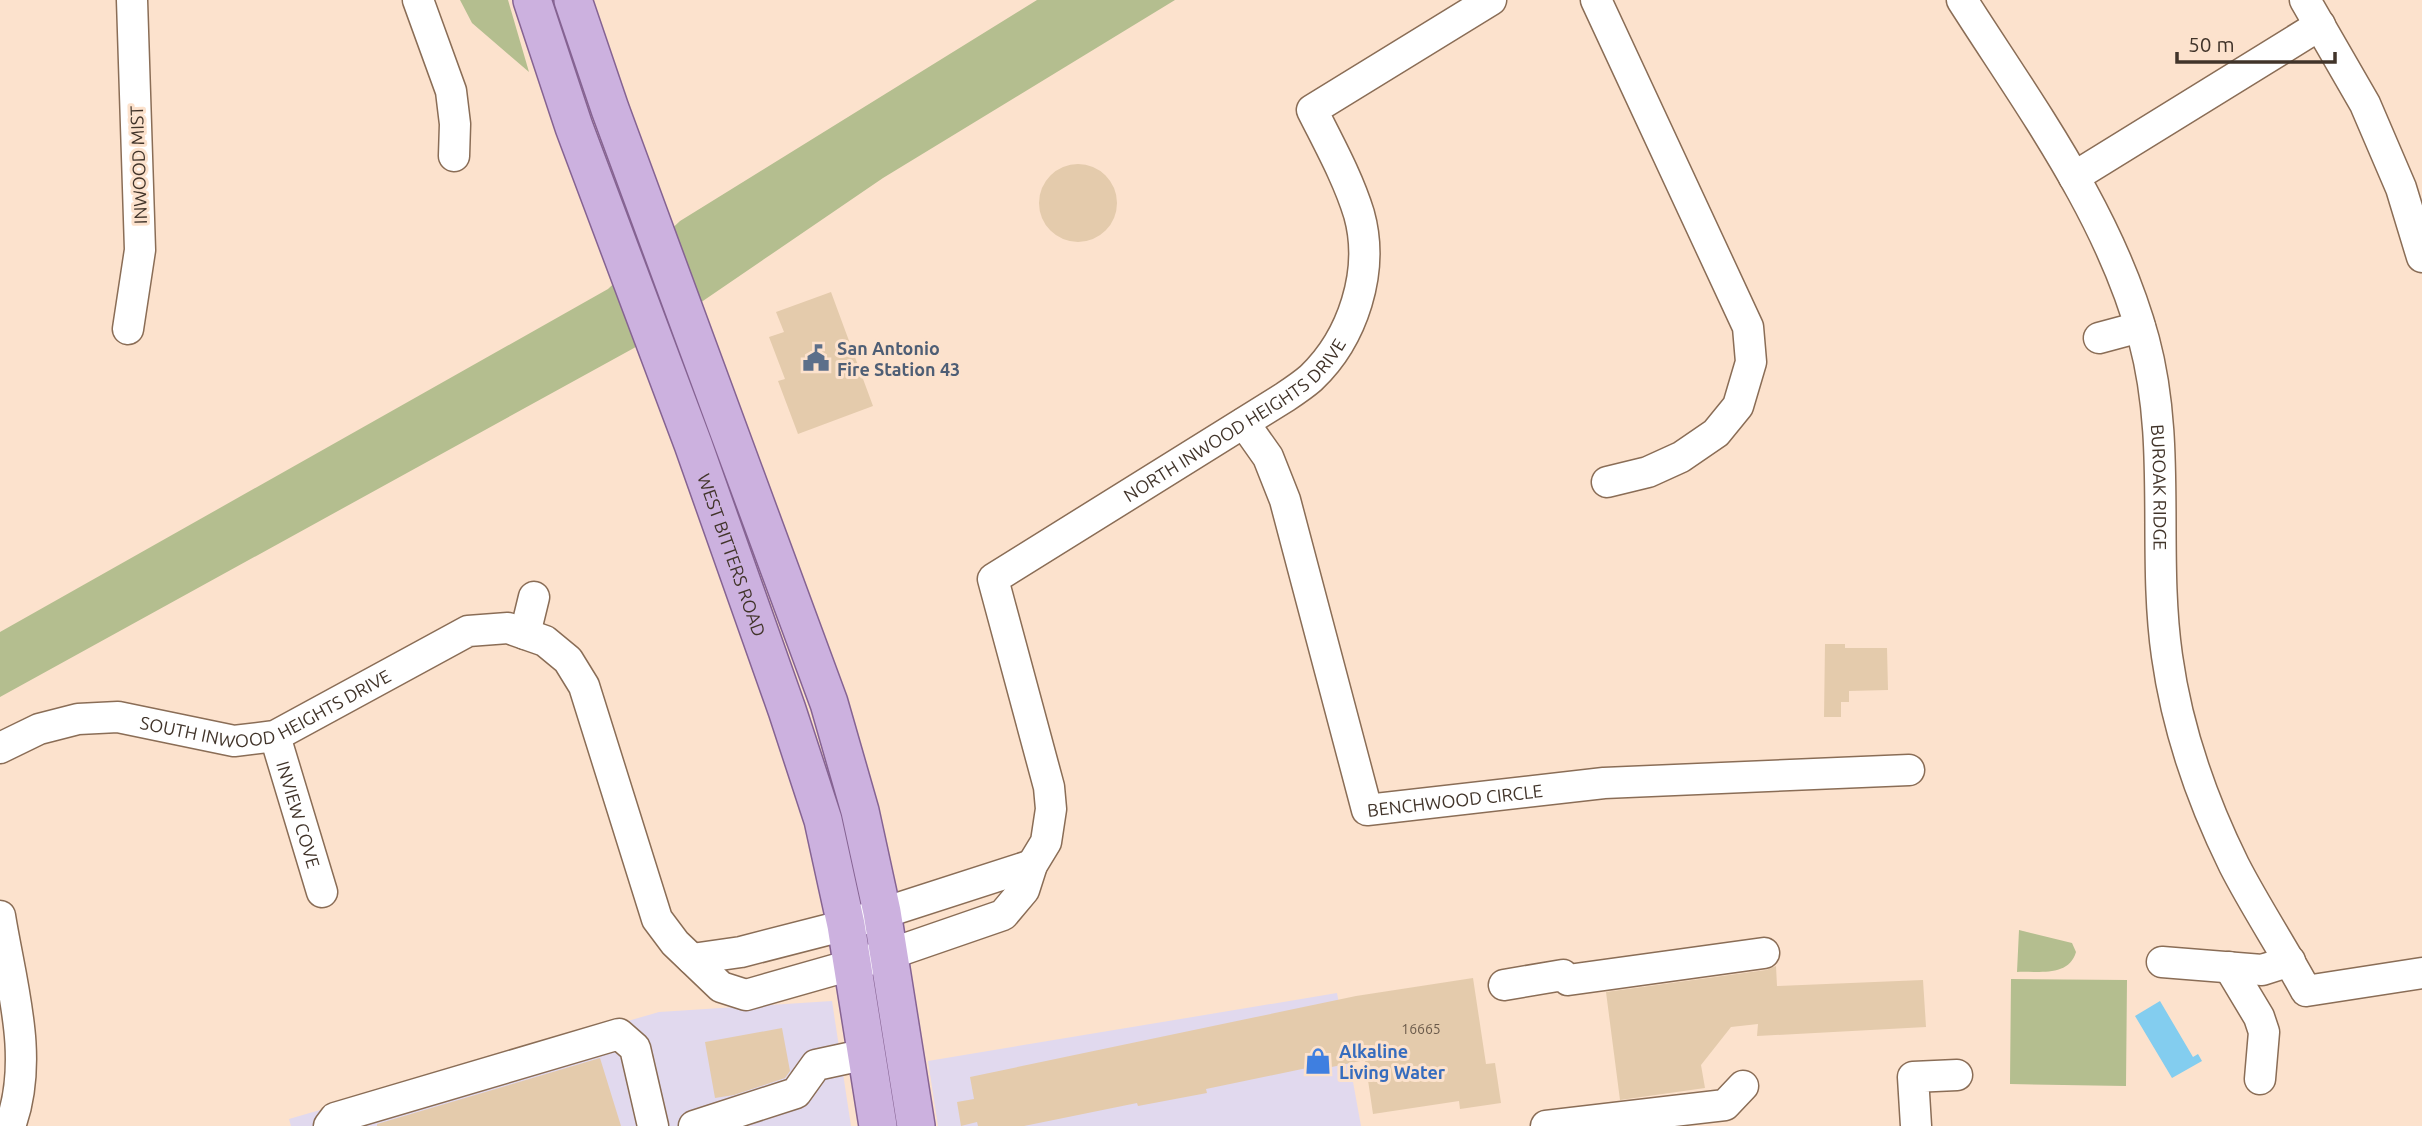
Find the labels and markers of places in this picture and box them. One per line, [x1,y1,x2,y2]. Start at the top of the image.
place label: San Antonio Fire Station 43 [837,338,960,379]
public building icon: San Antonio Fire Station 43 [801,343,831,373]
place label: Alkaline Living Water [1339,1041,1446,1082]
shop icon: Alkaline Living Water [1303,1046,1333,1076]

